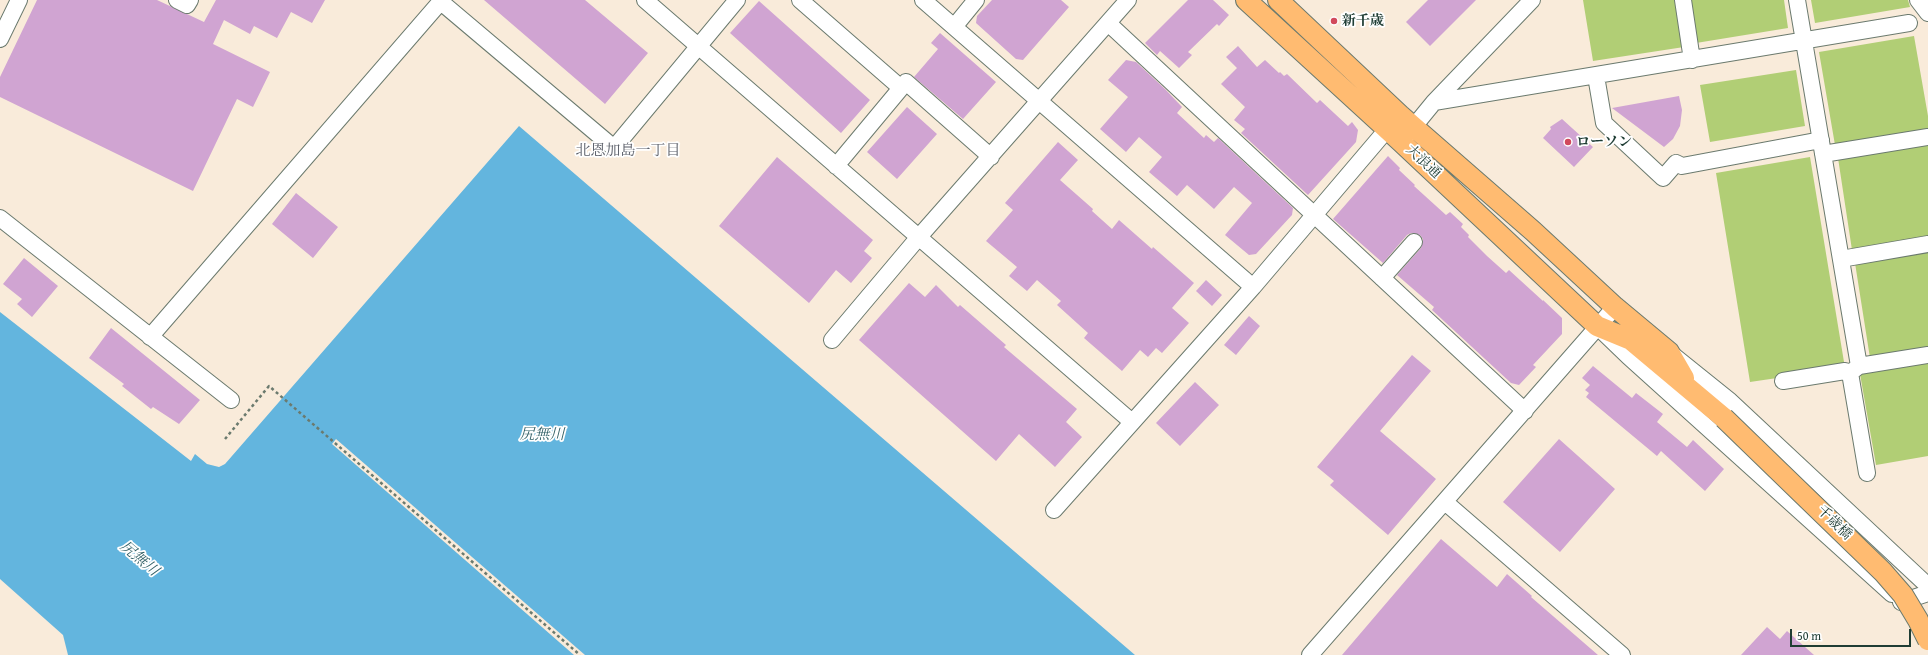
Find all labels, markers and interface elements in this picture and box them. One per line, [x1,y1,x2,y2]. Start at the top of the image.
place label: 新千歳 [1342,13,1384,29]
marker: 新千歳 [1329,16,1339,26]
place label: ローソン [1576,134,1632,150]
marker: ローソン [1563,137,1573,147]
district label: 北恩加島一丁目 [576,142,680,160]
street label: 大浪通 [1402,142,1444,182]
water label: 尻無川 [520,426,564,444]
street label: 千歳橋 [1813,502,1855,544]
water label: 尻無川 [116,538,162,580]
scale bar [1792,621,1913,647]
text: 50 m [1797,627,1821,644]

